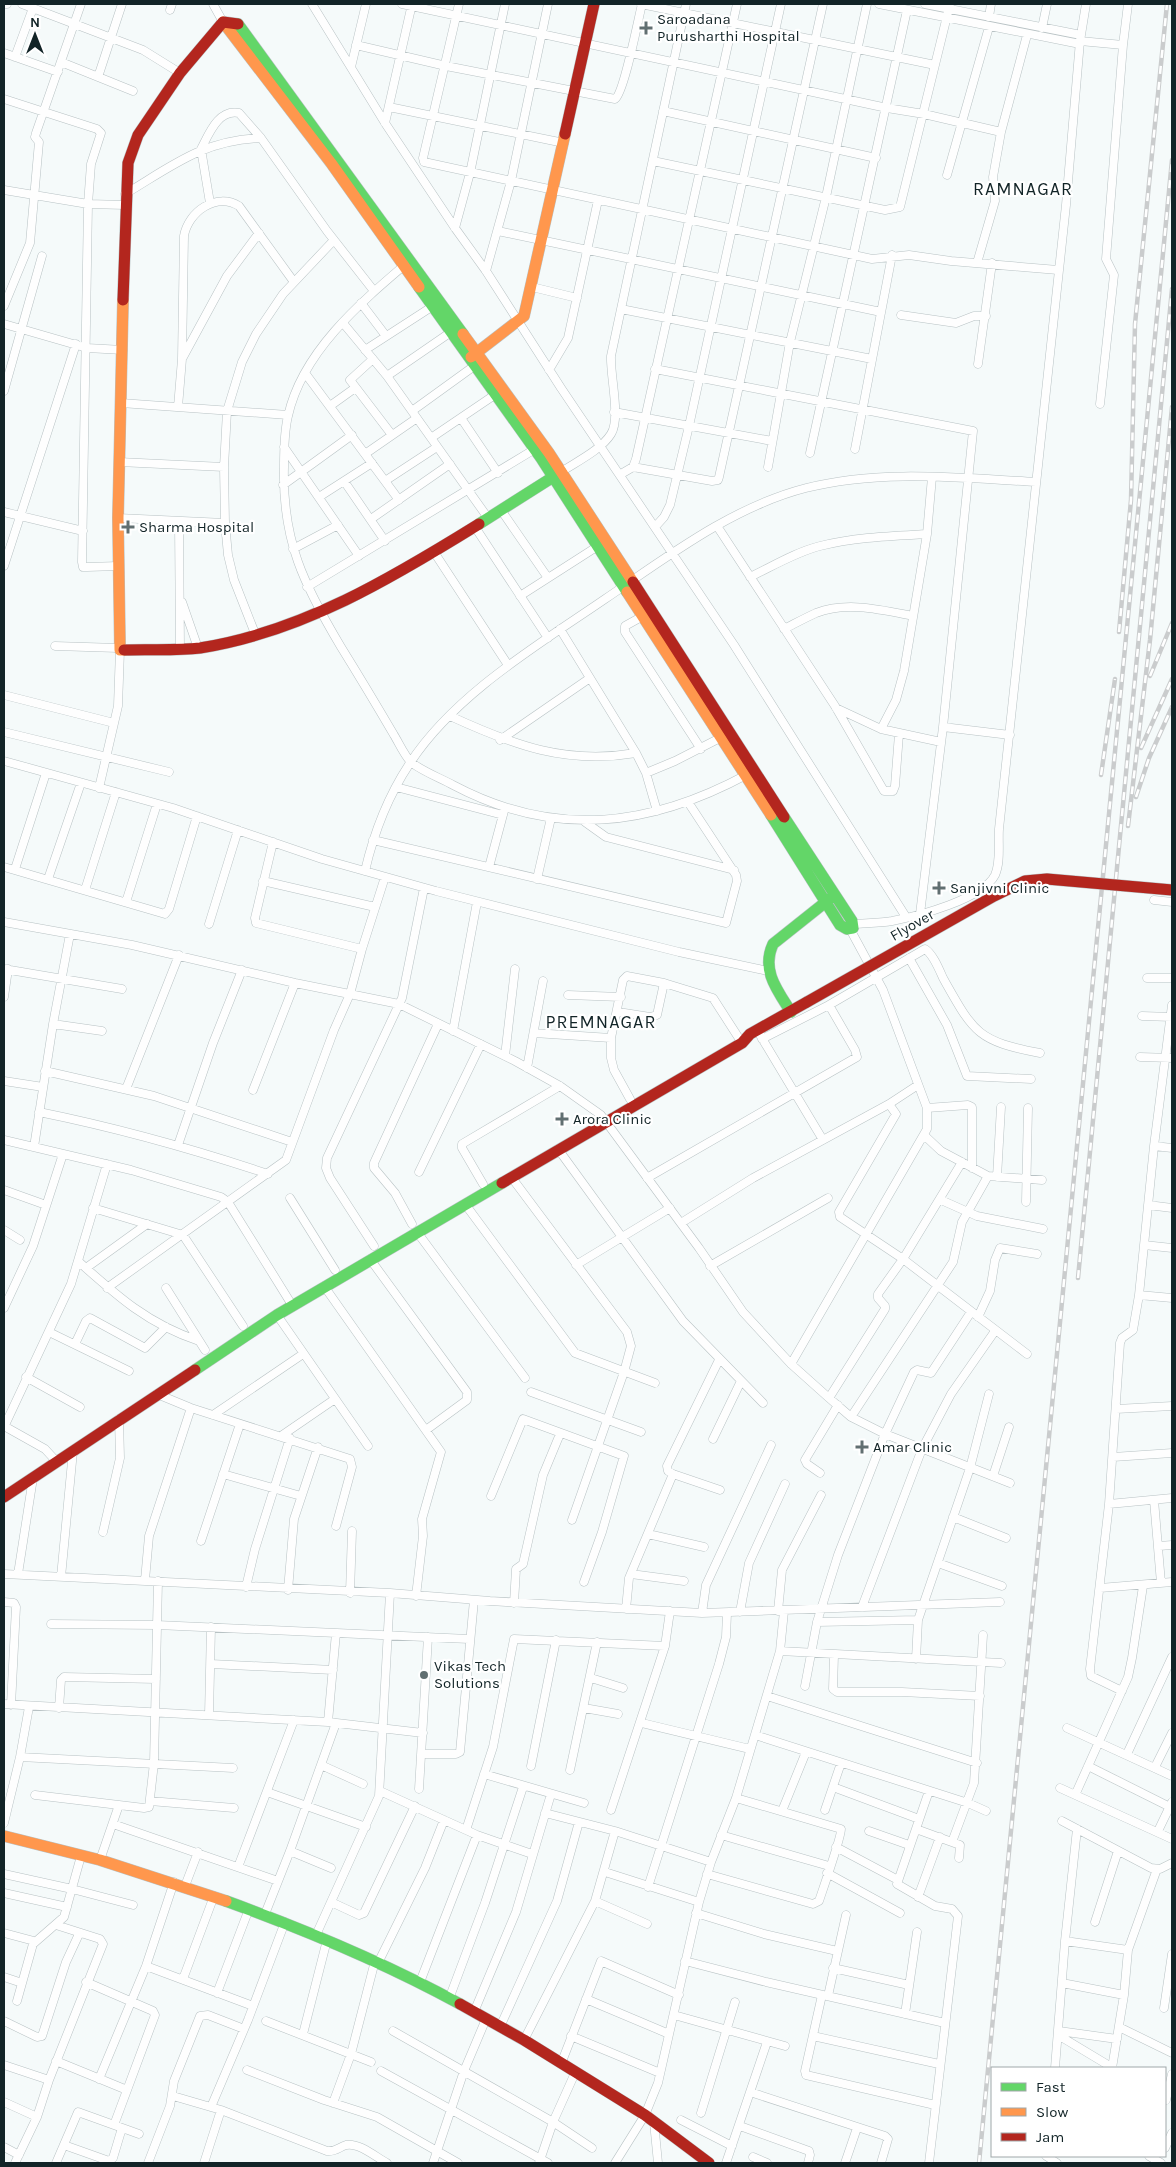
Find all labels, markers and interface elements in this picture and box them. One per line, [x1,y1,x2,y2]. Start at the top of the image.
north arrow [10,10,60,60]
place label: Saroadana Purusharthi Hospital [657,10,800,45]
text: N [30,14,40,31]
marker: Saroadana Purusharthi Hospital [639,21,653,35]
district label: RAMNAGAR [973,178,1073,200]
place label: Sharma Hospital [139,518,254,536]
marker: Sharma Hospital [121,520,135,534]
place label: Sanjivni Clinic [950,879,1049,897]
marker: Sanjivni Clinic [932,881,946,895]
street label: Flyover [887,905,938,945]
district label: PREMNAGAR [546,1011,656,1033]
place label: Arora Clinic [573,1110,652,1128]
marker: Arora Clinic [555,1112,569,1126]
place label: Amar Clinic [873,1438,952,1456]
marker: Amar Clinic [855,1440,869,1454]
place label: Vikas Tech Solutions [434,1657,506,1692]
marker: Vikas Tech Solutions [418,1669,430,1681]
legend [991,2067,1166,2157]
text: Fast [1036,2078,1066,2096]
text: Slow [1036,2103,1068,2121]
text: Jam [1036,2128,1064,2146]

